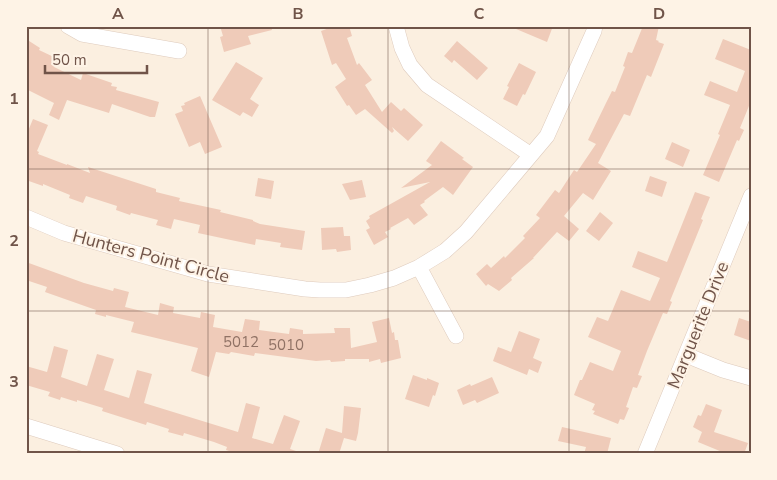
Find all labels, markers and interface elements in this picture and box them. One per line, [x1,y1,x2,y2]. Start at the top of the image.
text: A [112,3,124,25]
text: B [292,3,304,25]
text: C [474,3,485,25]
text: D [653,3,665,25]
scale bar [45,42,148,74]
text: 50 m [52,50,87,70]
text: 1 [9,88,19,110]
street label: Hunters Point Circle [70,224,232,288]
text: 2 [9,230,19,252]
street label: Marguerite Drive [662,258,734,392]
house number: 5012 [223,332,259,352]
house number: 5010 [268,335,304,355]
text: 3 [9,371,19,393]

